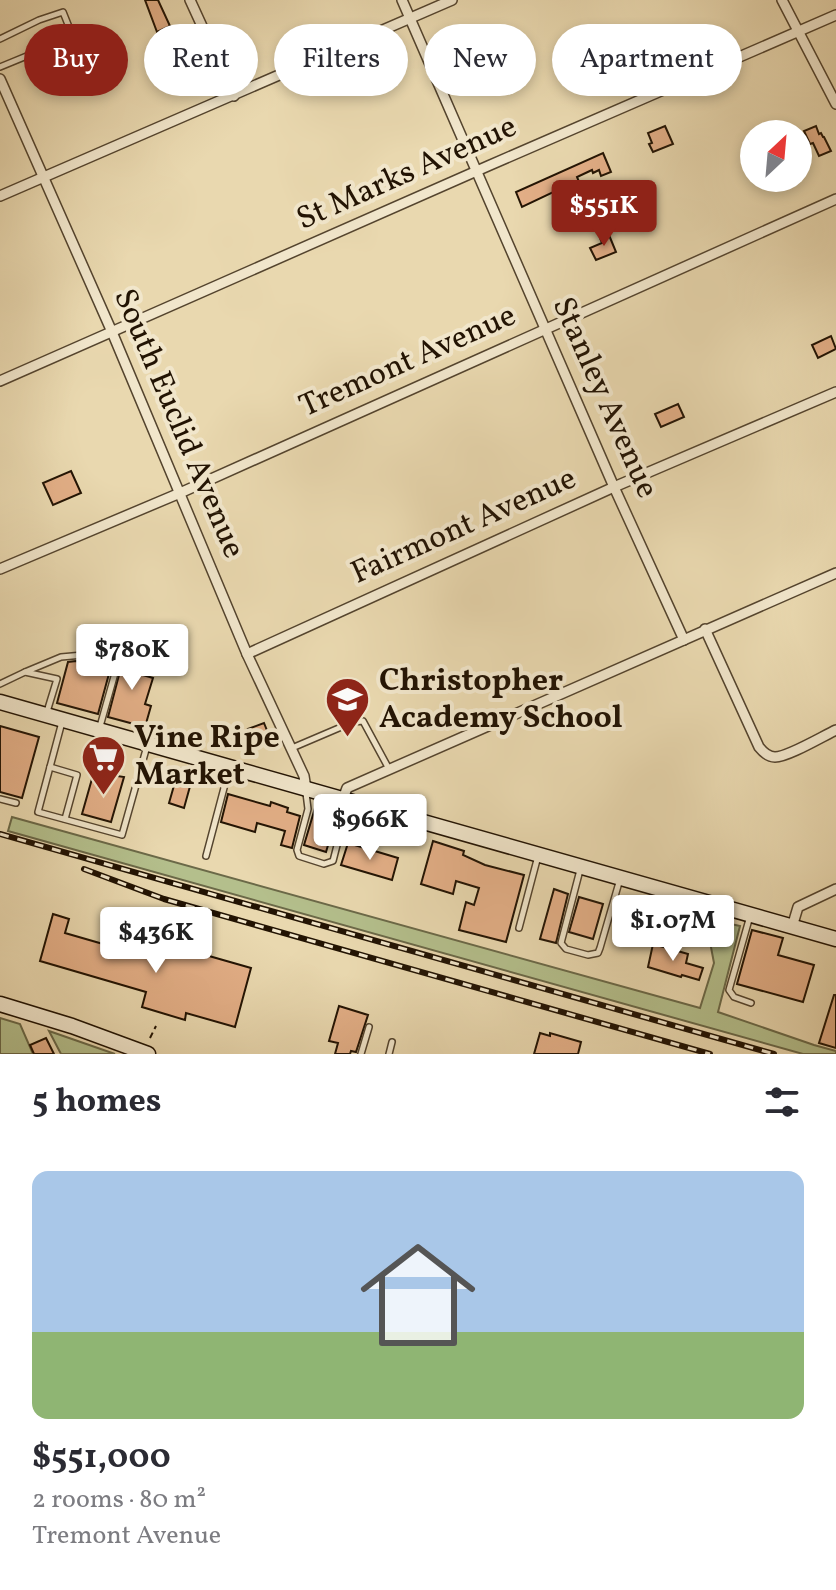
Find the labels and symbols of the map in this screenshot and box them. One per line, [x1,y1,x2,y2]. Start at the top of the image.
street label: St Marks Avenue [290,106,524,242]
north arrow [740,120,812,192]
pin: $551K [548,180,660,248]
street label: South Euclid Avenue [101,283,255,565]
street label: Stanley Avenue [540,290,668,506]
street label: Tremont Avenue [293,295,523,429]
street label: Fairmont Avenue [344,458,584,596]
pin: $780K [76,624,188,692]
place label: Christopher Academy School [379,660,623,741]
school or university icon: Christopher Academy School [324,676,372,739]
place label: Vine Ripe Market [134,717,280,798]
supermarket icon: Vine Ripe Market [79,733,127,796]
pin: $966K [314,794,426,862]
pin: $1.07M [608,895,738,963]
pin: $436K [100,907,212,975]

